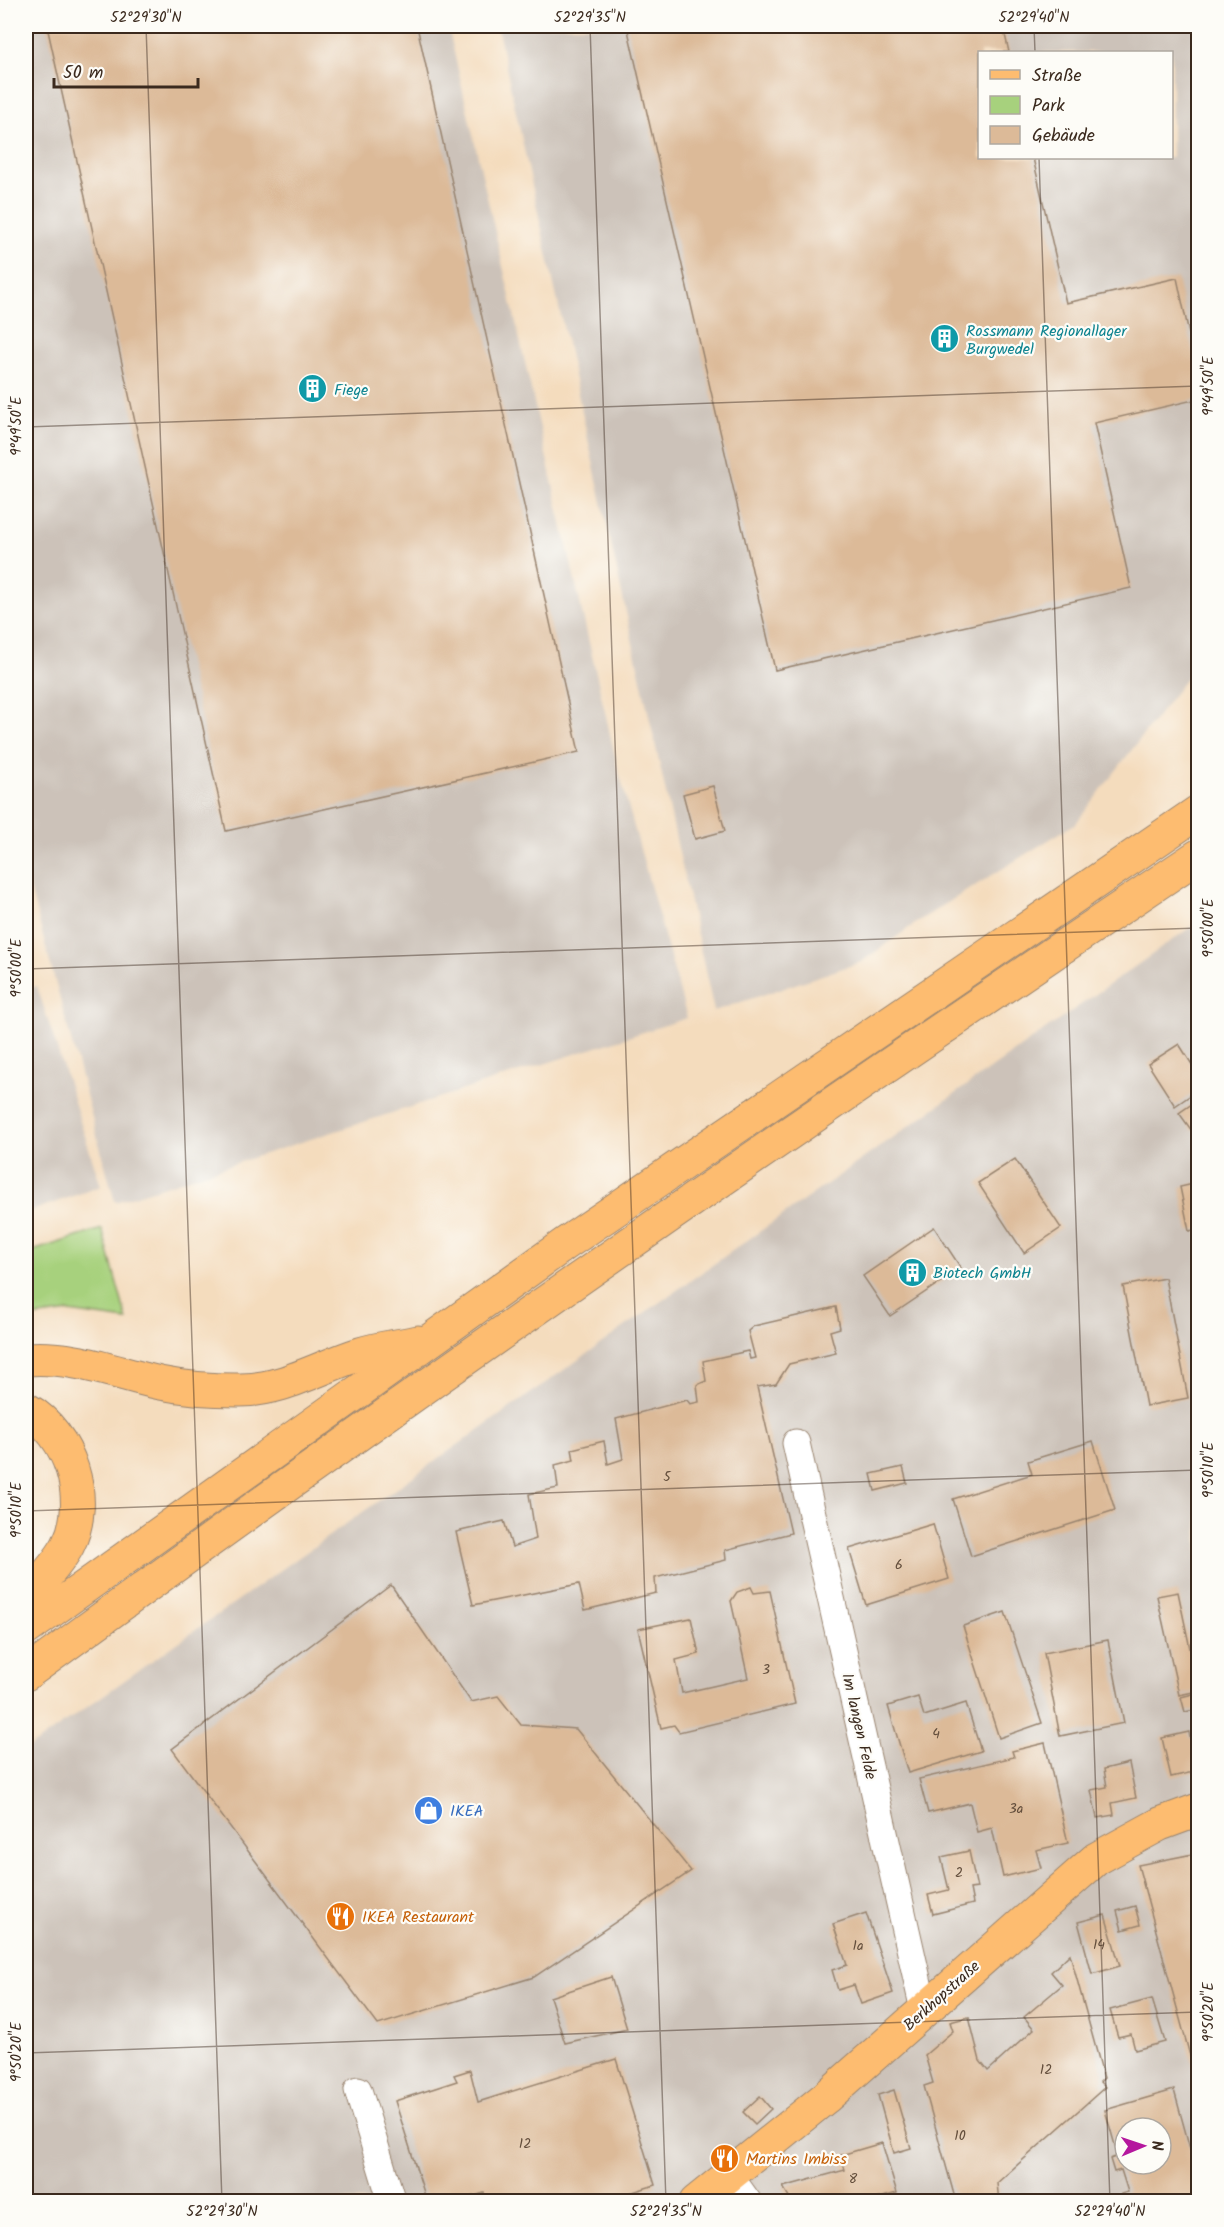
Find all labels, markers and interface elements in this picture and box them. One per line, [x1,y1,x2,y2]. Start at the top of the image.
text: 52°29'30"N [110,6,182,30]
text: 52°29'35"N [554,6,626,30]
text: 52°29'40"N [999,6,1069,30]
scale bar [54,51,198,89]
legend [978,51,1173,159]
text: 50 m [63,59,103,88]
text: Straße [1032,62,1082,91]
text: Park [1032,92,1065,121]
text: Gebäude [1032,122,1095,151]
place label: Rossmann Regionallager Burgwedel [966,319,1128,362]
building icon: Rossmann Regionallager Burgwedel [929,323,961,355]
text: 9°49'50"E [1197,355,1221,416]
building icon: Fiege [297,373,329,405]
place label: Fiege [334,378,368,403]
text: 9°49'50"E [5,395,29,456]
text: 9°50'00"E [1197,897,1221,957]
text: 9°50'00"E [5,937,29,997]
building icon: Biotech GmbH [896,1256,928,1288]
place label: Biotech GmbH [933,1261,1031,1286]
text: 9°50'10"E [1197,1441,1221,1498]
house number: 5 [663,1466,672,1488]
text: 9°50'10"E [5,1481,29,1538]
house number: 6 [895,1554,903,1576]
house number: 3 [762,1659,770,1681]
street label: Im langen Felde [834,1671,883,1782]
house number: 4 [932,1723,940,1745]
shop icon: IKEA [413,1794,445,1826]
house number: 3a [1009,1798,1023,1820]
place label: IKEA [450,1799,484,1824]
house number: 2 [955,1862,963,1884]
restaurant icon: IKEA Restaurant [325,1900,357,1932]
place label: IKEA Restaurant [362,1905,475,1930]
house number: 14 [1093,1934,1105,1956]
house number: 1a [853,1935,863,1957]
street label: Berkhopstraße [898,1955,986,2038]
text: 9°50'20"E [1197,1981,1221,2042]
text: 9°50'20"E [5,2021,29,2082]
house number: 12 [1040,2059,1052,2081]
north arrow [1113,2116,1173,2176]
house number: 10 [954,2125,966,2147]
house number: 12 [519,2133,531,2155]
text: N [1144,2140,1169,2151]
restaurant icon: Martins Imbiss [709,2142,741,2174]
place label: Martins Imbiss [746,2147,847,2172]
house number: 8 [849,2168,858,2190]
text: 52°29'30"N [186,2200,258,2224]
text: 52°29'35"N [630,2200,702,2224]
text: 52°29'40"N [1075,2200,1145,2224]

